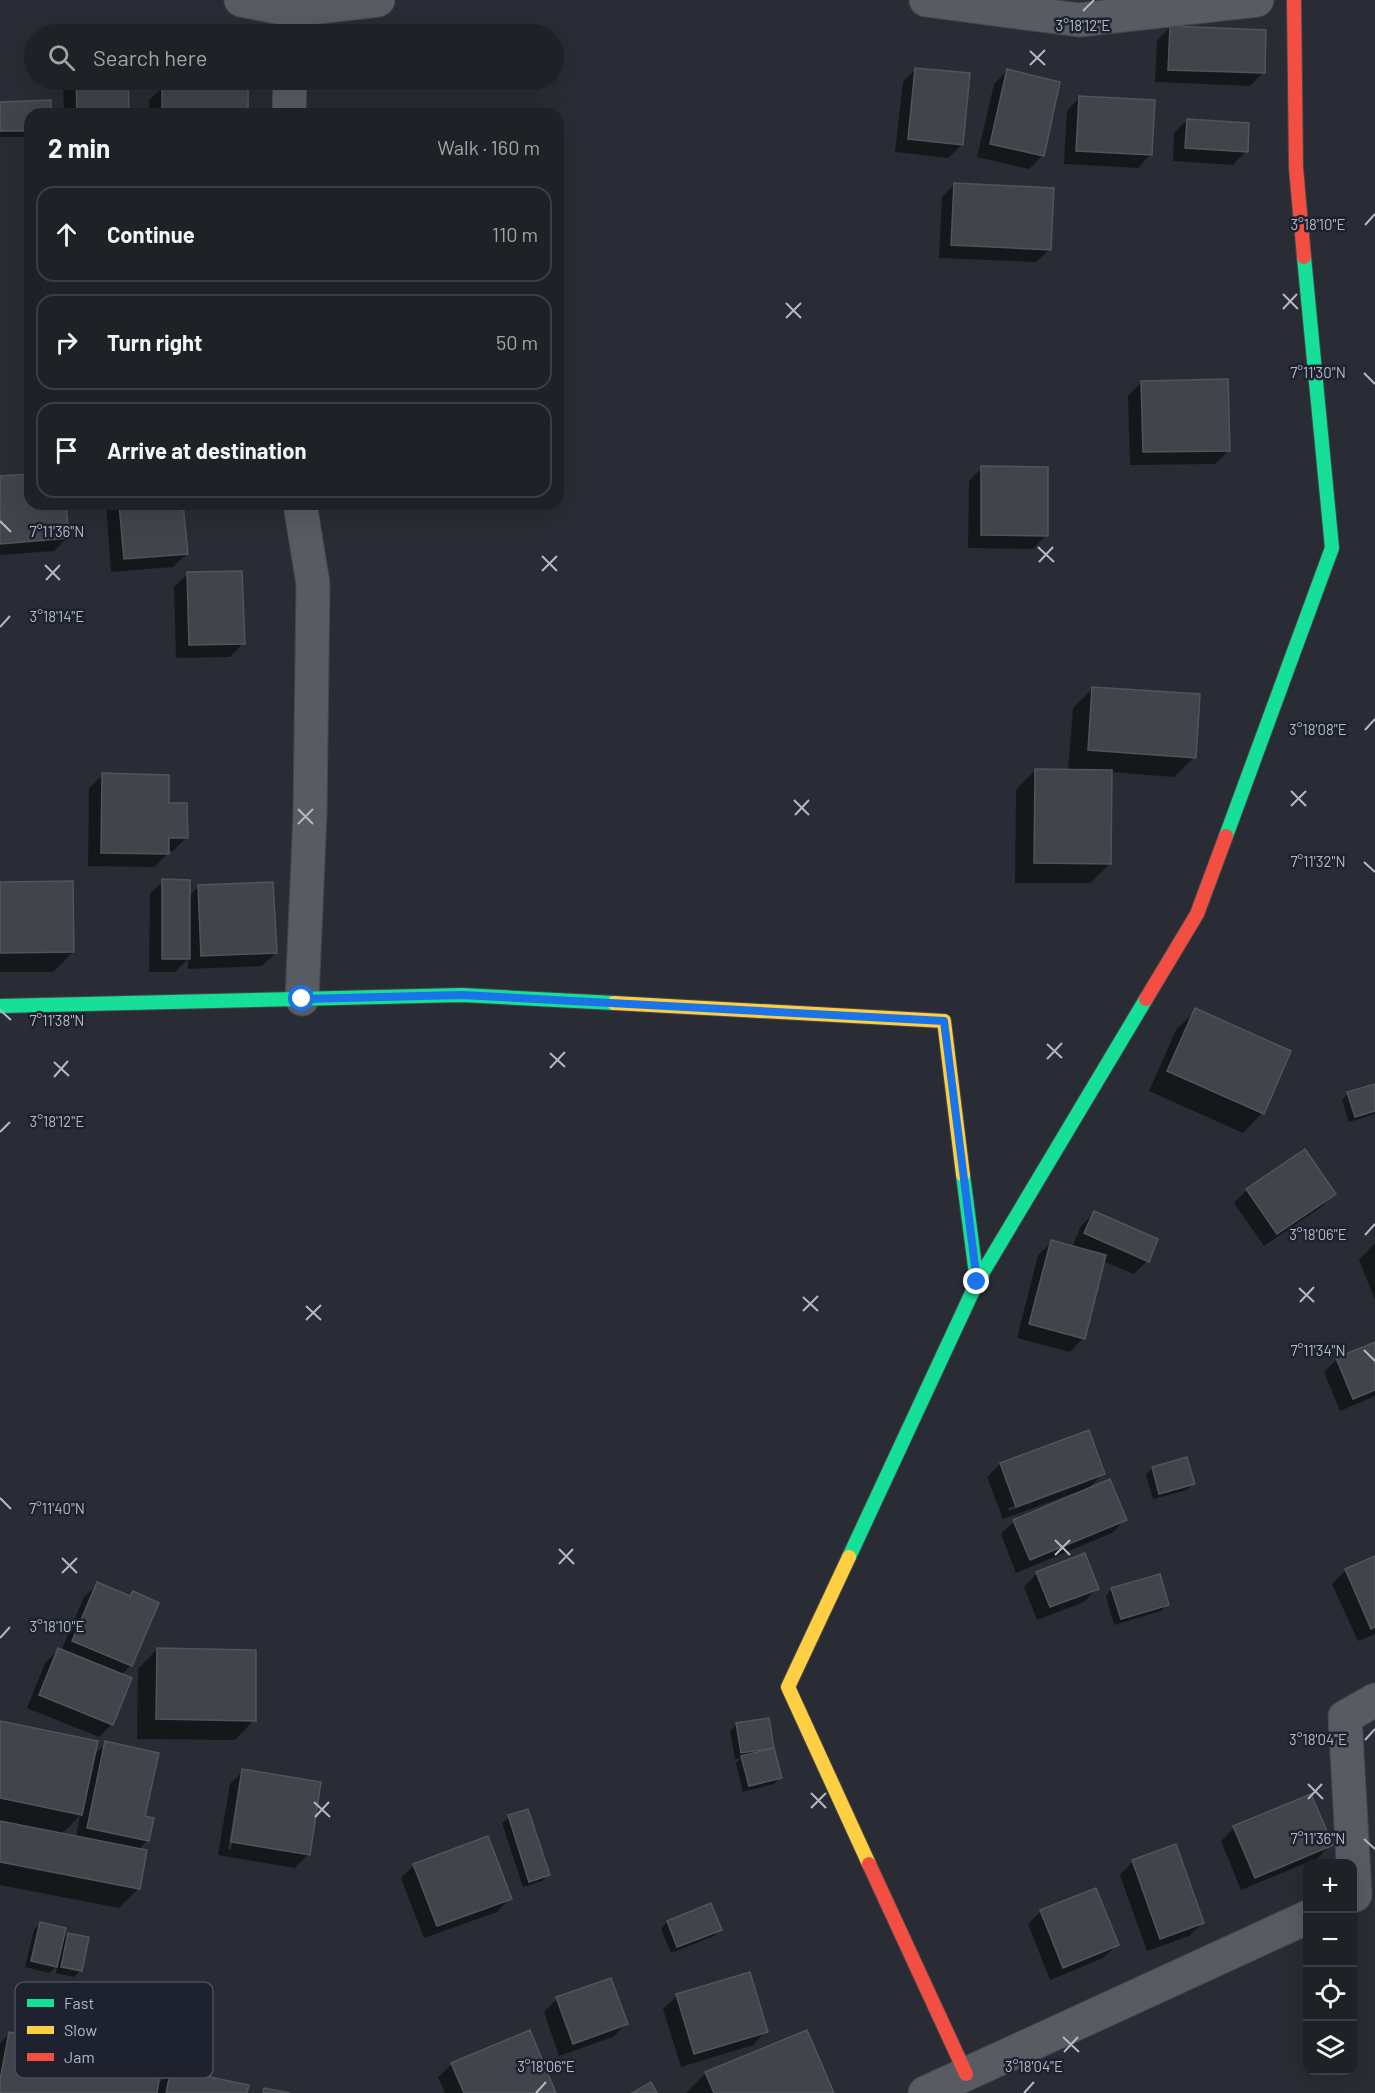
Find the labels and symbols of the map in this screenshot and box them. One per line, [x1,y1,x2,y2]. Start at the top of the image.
text: 3°18'12"E [1056,16,1110,34]
text: 3°18'10"E [1290,215,1346,233]
text: 7°11'30"N [1290,363,1346,381]
text: 7°11'36"N [30,522,84,540]
text: 3°18'14"E [30,607,84,625]
text: 3°18'08"E [1289,720,1347,738]
text: 7°11'32"N [1290,852,1346,870]
route start [288,985,314,1011]
text: 7°11'38"N [30,1011,84,1029]
text: 3°18'12"E [30,1112,84,1130]
text: 3°18'06"E [1289,1225,1347,1243]
route end [963,1268,989,1294]
text: 7°11'34"N [1290,1341,1346,1359]
text: 7°11'40"N [29,1499,85,1517]
text: 3°18'10"E [29,1617,85,1635]
text: 3°18'04"E [1289,1730,1347,1748]
text: 7°11'36"N [1291,1829,1345,1847]
legend [15,1982,213,2078]
text: Fast [64,1993,94,2012]
text: Slow [64,2020,97,2039]
text: Jam [64,2047,95,2066]
text: 3°18'06"E [517,2057,575,2075]
text: 3°18'04"E [1005,2057,1063,2075]

